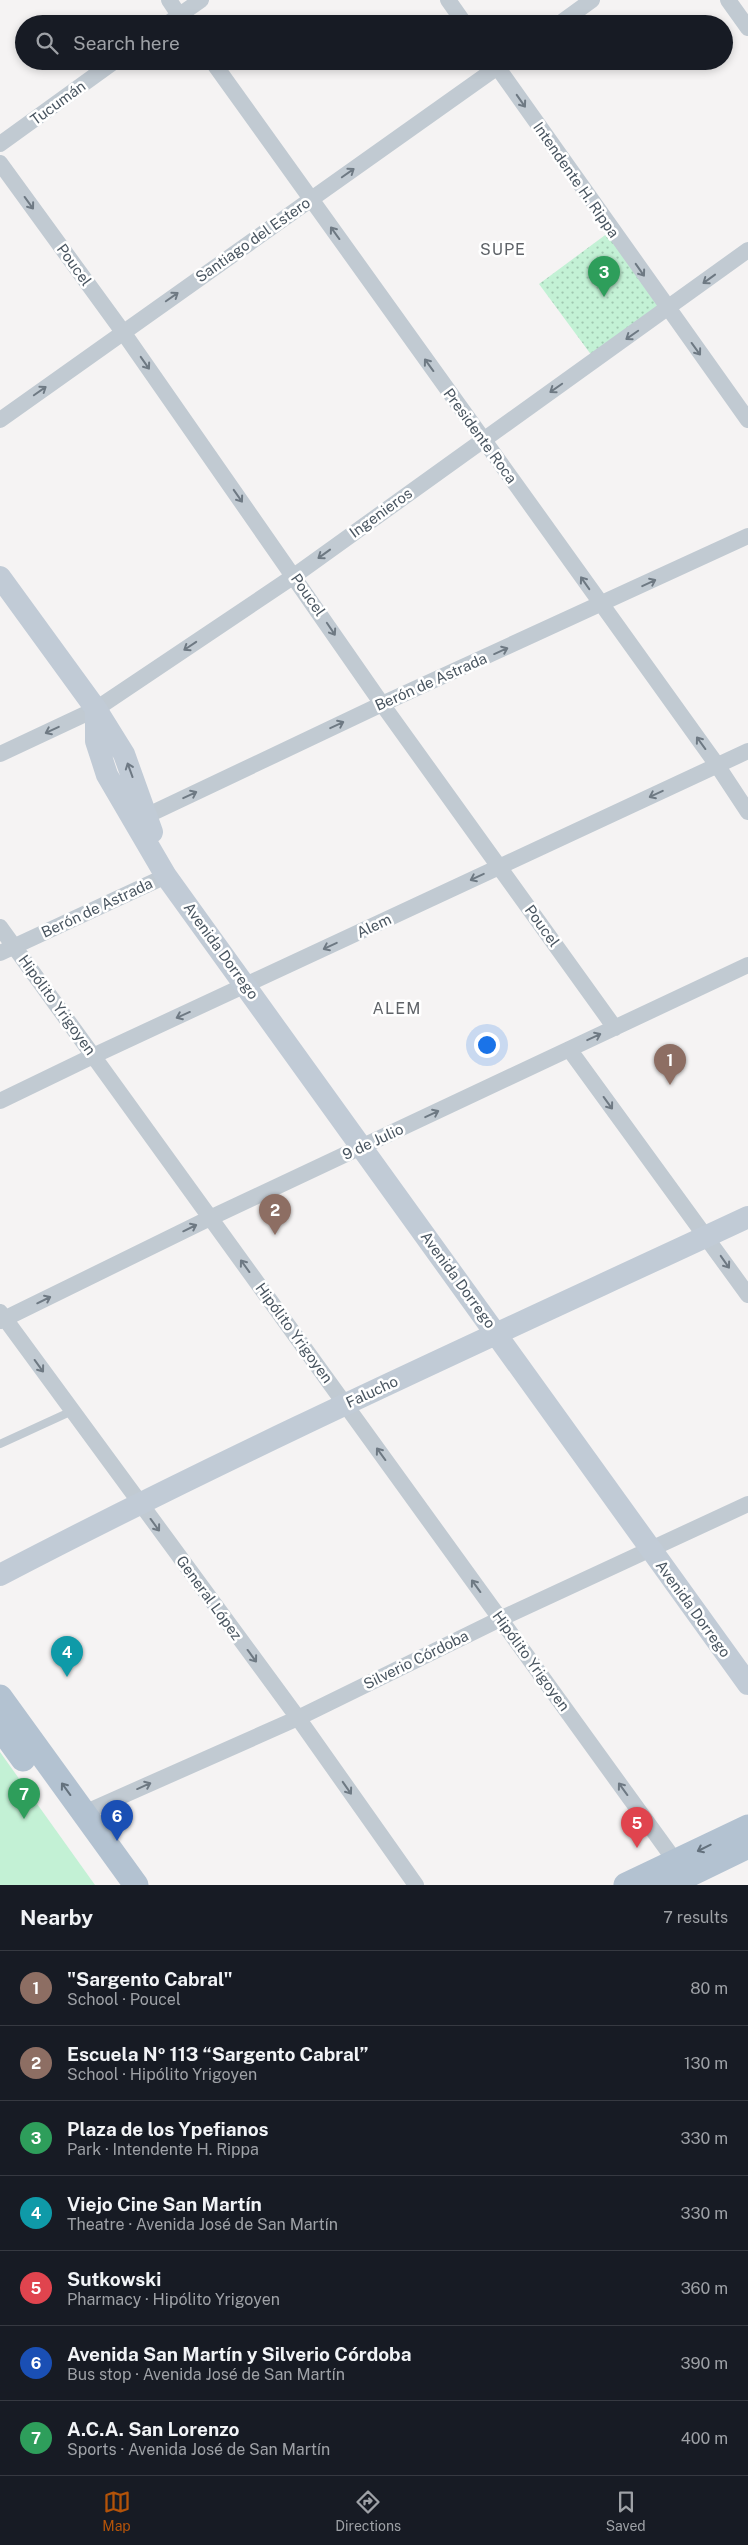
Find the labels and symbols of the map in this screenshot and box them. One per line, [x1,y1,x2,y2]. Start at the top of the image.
street label: Tucumán [27,77,88,128]
one-way arrow [516,94,526,108]
street label: Intendente H. Rippa [530,119,623,241]
one-way arrow [341,168,355,178]
street label: Santiago del Estero [192,194,313,286]
one-way arrow [24,196,34,210]
one-way arrow [329,227,340,240]
street label: Poucel [53,240,95,289]
district label: SUPE [480,240,526,259]
pin: 3 [588,256,620,297]
one-way arrow [635,263,645,277]
one-way arrow [702,274,716,284]
one-way arrow [165,292,179,302]
one-way arrow [625,330,639,340]
one-way arrow [691,342,701,356]
one-way arrow [140,356,150,370]
one-way arrow [424,359,435,372]
one-way arrow [549,383,563,393]
street label: Presidente Roca [440,385,521,487]
one-way arrow [33,386,47,396]
street label: Ingenieros [346,484,415,541]
one-way arrow [233,489,243,503]
one-way arrow [317,549,331,559]
street label: Poucel [288,570,329,619]
one-way arrow [580,576,590,590]
one-way arrow [641,578,656,587]
one-way arrow [326,622,336,636]
one-way arrow [183,641,197,651]
one-way arrow [493,645,508,655]
street label: Berón de Astrada [372,649,489,714]
one-way arrow [329,720,344,730]
one-way arrow [45,726,60,735]
one-way arrow [695,737,706,750]
one-way arrow [125,763,134,778]
one-way arrow [649,789,664,799]
one-way arrow [183,790,198,800]
one-way arrow [470,873,485,883]
street label: Berón de Astrada [38,874,155,941]
street label: Avenida Dorrego [181,899,262,1002]
street label: Poucel [521,901,563,950]
street label: Alem [354,910,394,941]
one-way arrow [323,942,338,952]
street label: Hipólito Yrigoyen [15,951,99,1058]
district label: ALEM [373,999,421,1018]
one-way arrow [176,1010,191,1020]
your location [474,1032,500,1058]
one-way arrow [587,1032,602,1042]
pin: 1 [654,1044,686,1085]
one-way arrow [603,1096,614,1109]
one-way arrow [424,1109,439,1118]
street label: 9 de Julio [340,1120,406,1163]
pin: 2 [259,1194,291,1235]
one-way arrow [182,1223,197,1233]
street label: Avenida Dorrego [418,1228,499,1331]
one-way arrow [720,1255,730,1269]
one-way arrow [240,1259,250,1273]
street label: Hipólito Yrigoyen [252,1279,336,1386]
one-way arrow [36,1295,51,1304]
one-way arrow [34,1359,44,1373]
street label: Falucho [343,1372,400,1411]
one-way arrow [376,1447,386,1461]
one-way arrow [150,1518,161,1531]
street label: General López [173,1552,246,1643]
street label: Avenida Dorrego [653,1557,734,1660]
one-way arrow [471,1579,481,1593]
street label: Hipólito Yrigoyen [489,1607,573,1714]
street label: Silverio Córdoba [360,1627,471,1692]
pin: 4 [51,1636,83,1677]
one-way arrow [247,1649,257,1663]
pin: 7 [8,1778,40,1819]
one-way arrow [136,1780,151,1790]
one-way arrow [342,1781,352,1795]
one-way arrow [61,1782,71,1796]
one-way arrow [618,1782,628,1796]
pin: 6 [101,1800,133,1841]
pin: 5 [621,1807,653,1848]
one-way arrow [697,1844,712,1853]

